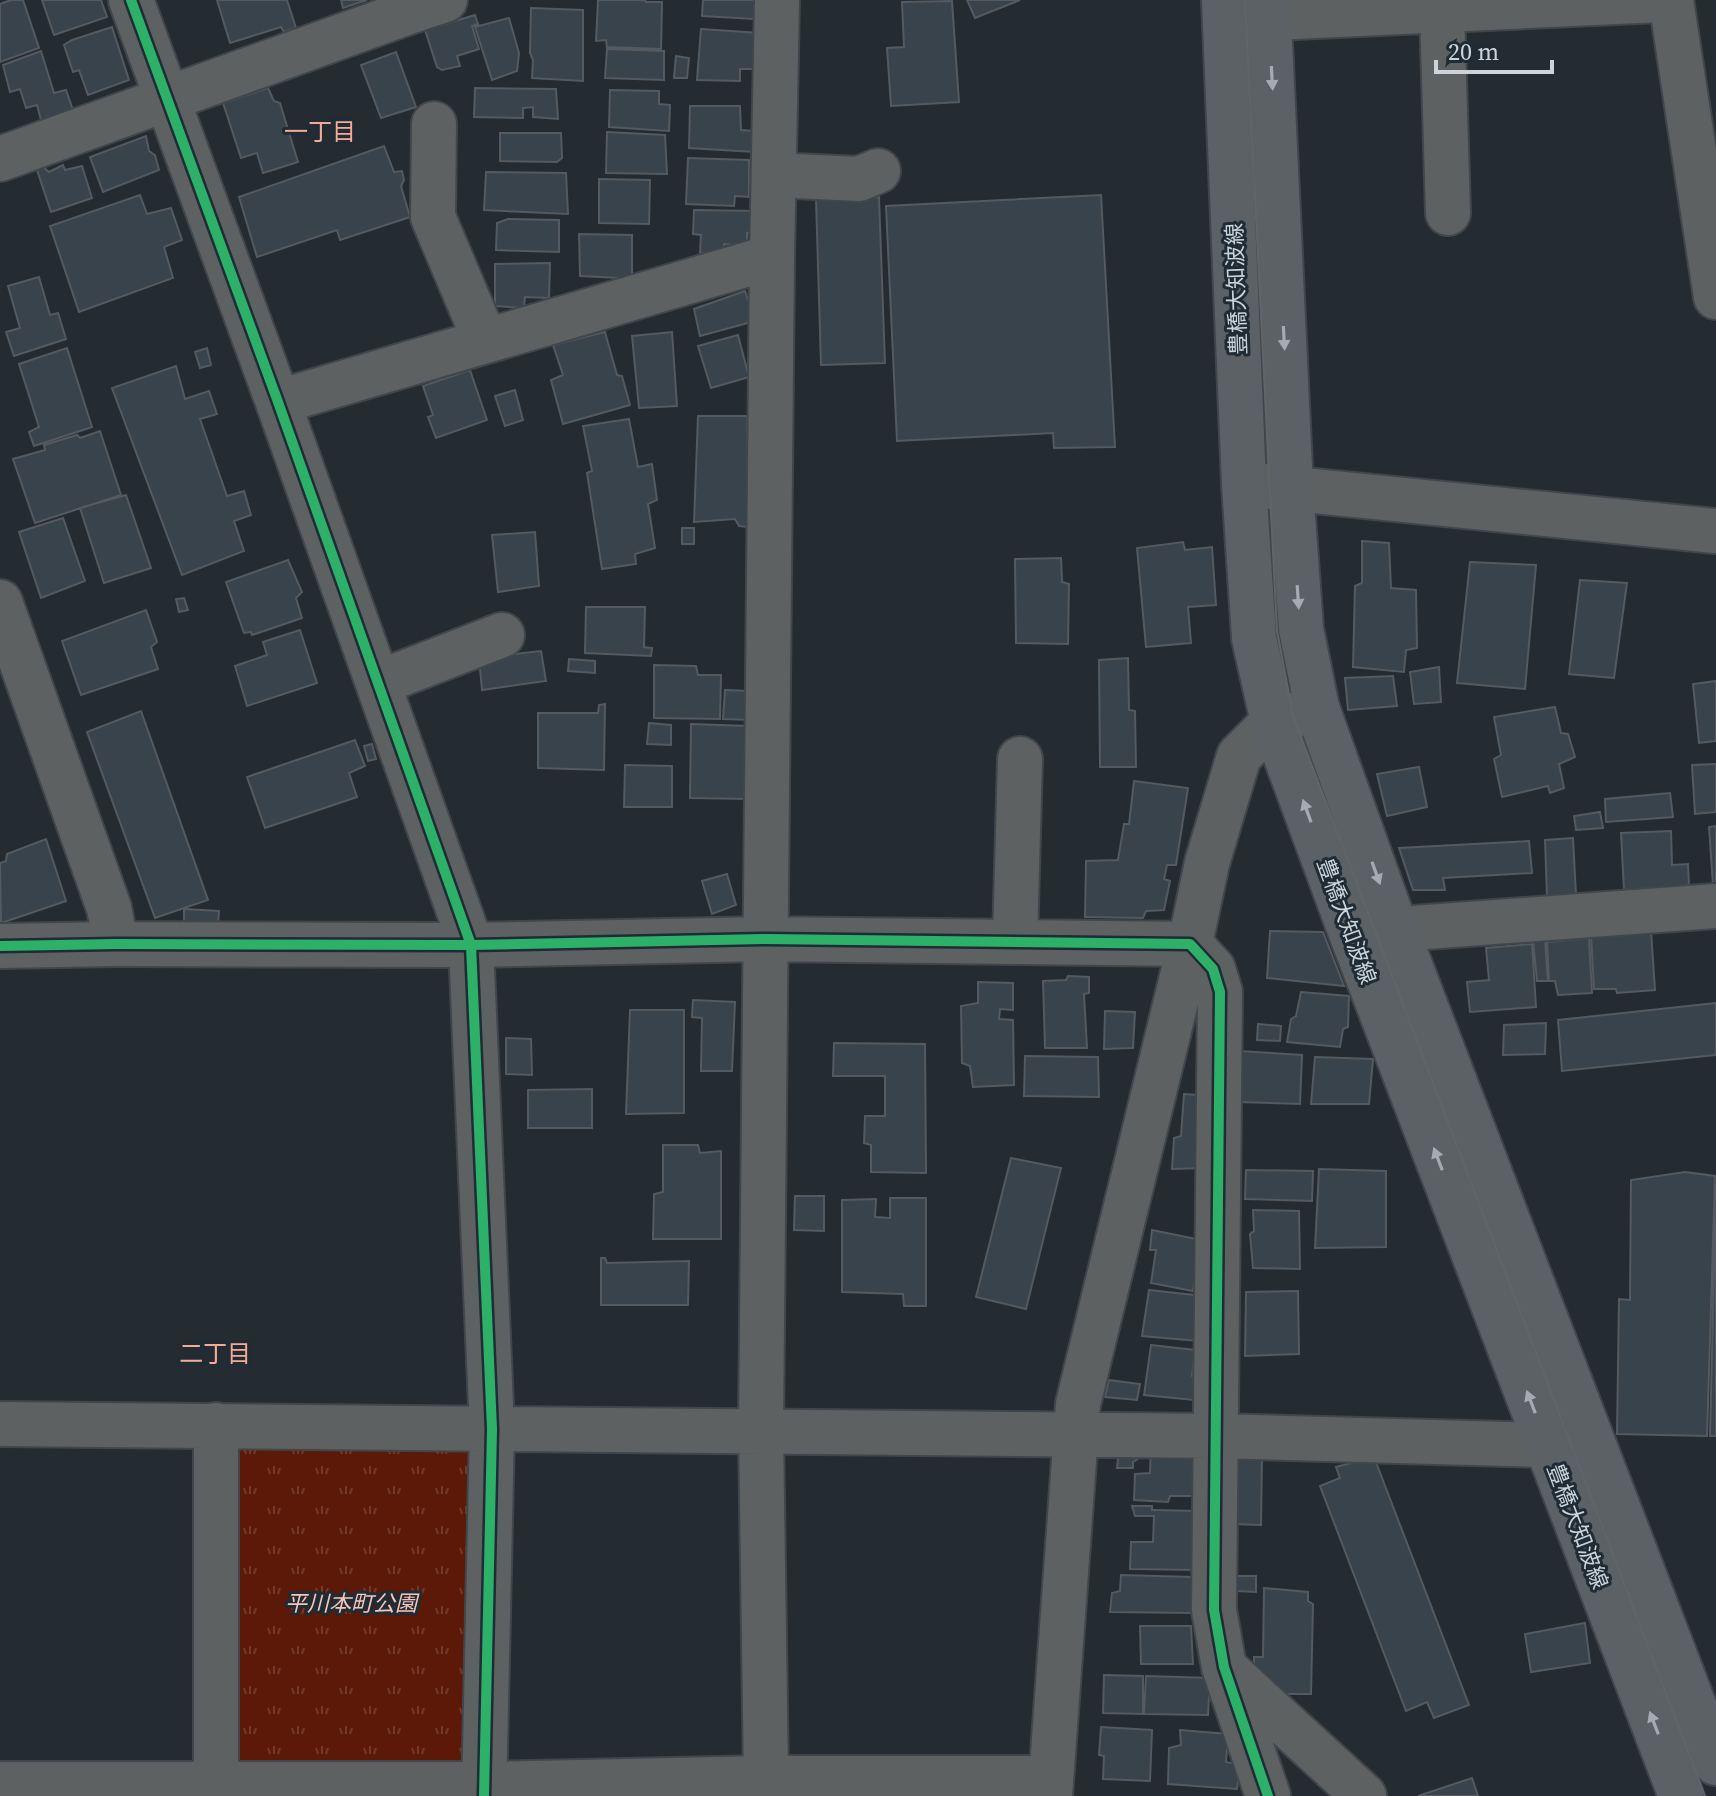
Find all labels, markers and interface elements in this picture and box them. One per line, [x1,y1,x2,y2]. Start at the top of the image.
scale bar [1436,24,1552,74]
text: 20 m [1448,35,1499,68]
one-way arrow [1266,66,1279,91]
district label: 一丁目 [284,115,356,148]
street label: 豊橋大知波線 [1219,223,1253,355]
one-way arrow [1278,326,1291,351]
one-way arrow [1292,585,1305,610]
one-way arrow [1300,799,1313,823]
street label: 豊橋大知波線 [1310,854,1384,988]
one-way arrow [1370,861,1383,885]
one-way arrow [1431,1147,1444,1171]
district label: 二丁目 [179,1337,251,1370]
one-way arrow [1524,1390,1537,1414]
street label: 豊橋大知波線 [1540,1459,1616,1593]
park label: 平川本町公園 [285,1588,420,1618]
one-way arrow [1647,1711,1660,1735]

